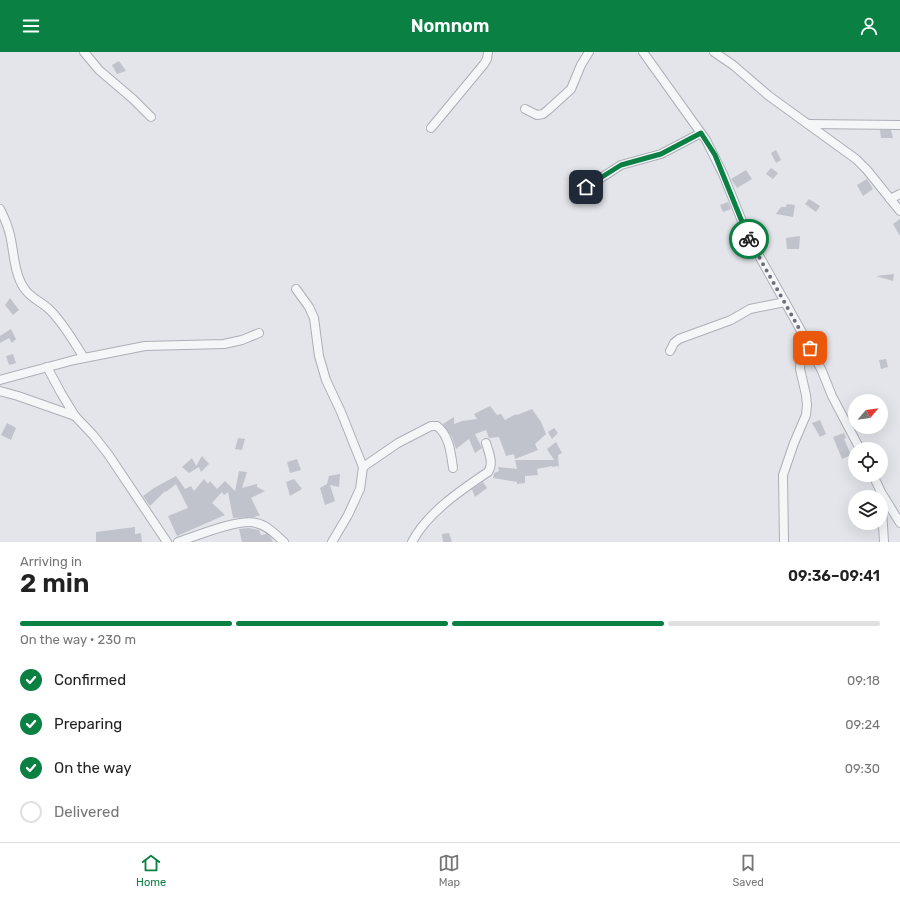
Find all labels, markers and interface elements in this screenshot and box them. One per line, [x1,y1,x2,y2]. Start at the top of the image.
icon: menu [20,15,42,37]
text: Nomnom [411,15,489,37]
icon: person [858,15,880,37]
pin [569,170,603,204]
icon: home [575,176,597,198]
courier [729,219,769,259]
icon: bike [738,228,760,250]
pin [793,331,827,365]
icon: bag [799,337,821,359]
north arrow [848,394,888,434]
map controls [848,394,888,530]
button: locate [848,442,888,482]
button: layers [848,490,888,530]
text: Arriving in [20,554,82,569]
text: 09:36–09:41 [788,567,880,585]
text: 2 min [20,568,89,599]
text: On the way · 230 m [20,632,136,647]
icon: check [20,669,42,691]
text: Confirmed [54,671,126,689]
text: 09:18 [847,673,880,688]
icon: check [20,713,42,735]
text: Preparing [54,715,122,733]
text: 09:24 [845,717,880,732]
icon: check [20,757,42,779]
text: On the way [54,759,132,777]
text: 09:30 [845,761,880,776]
text: Delivered [54,803,119,821]
tab: Home [136,852,166,889]
tab: Map [438,852,460,889]
tab: Saved [733,852,764,889]

